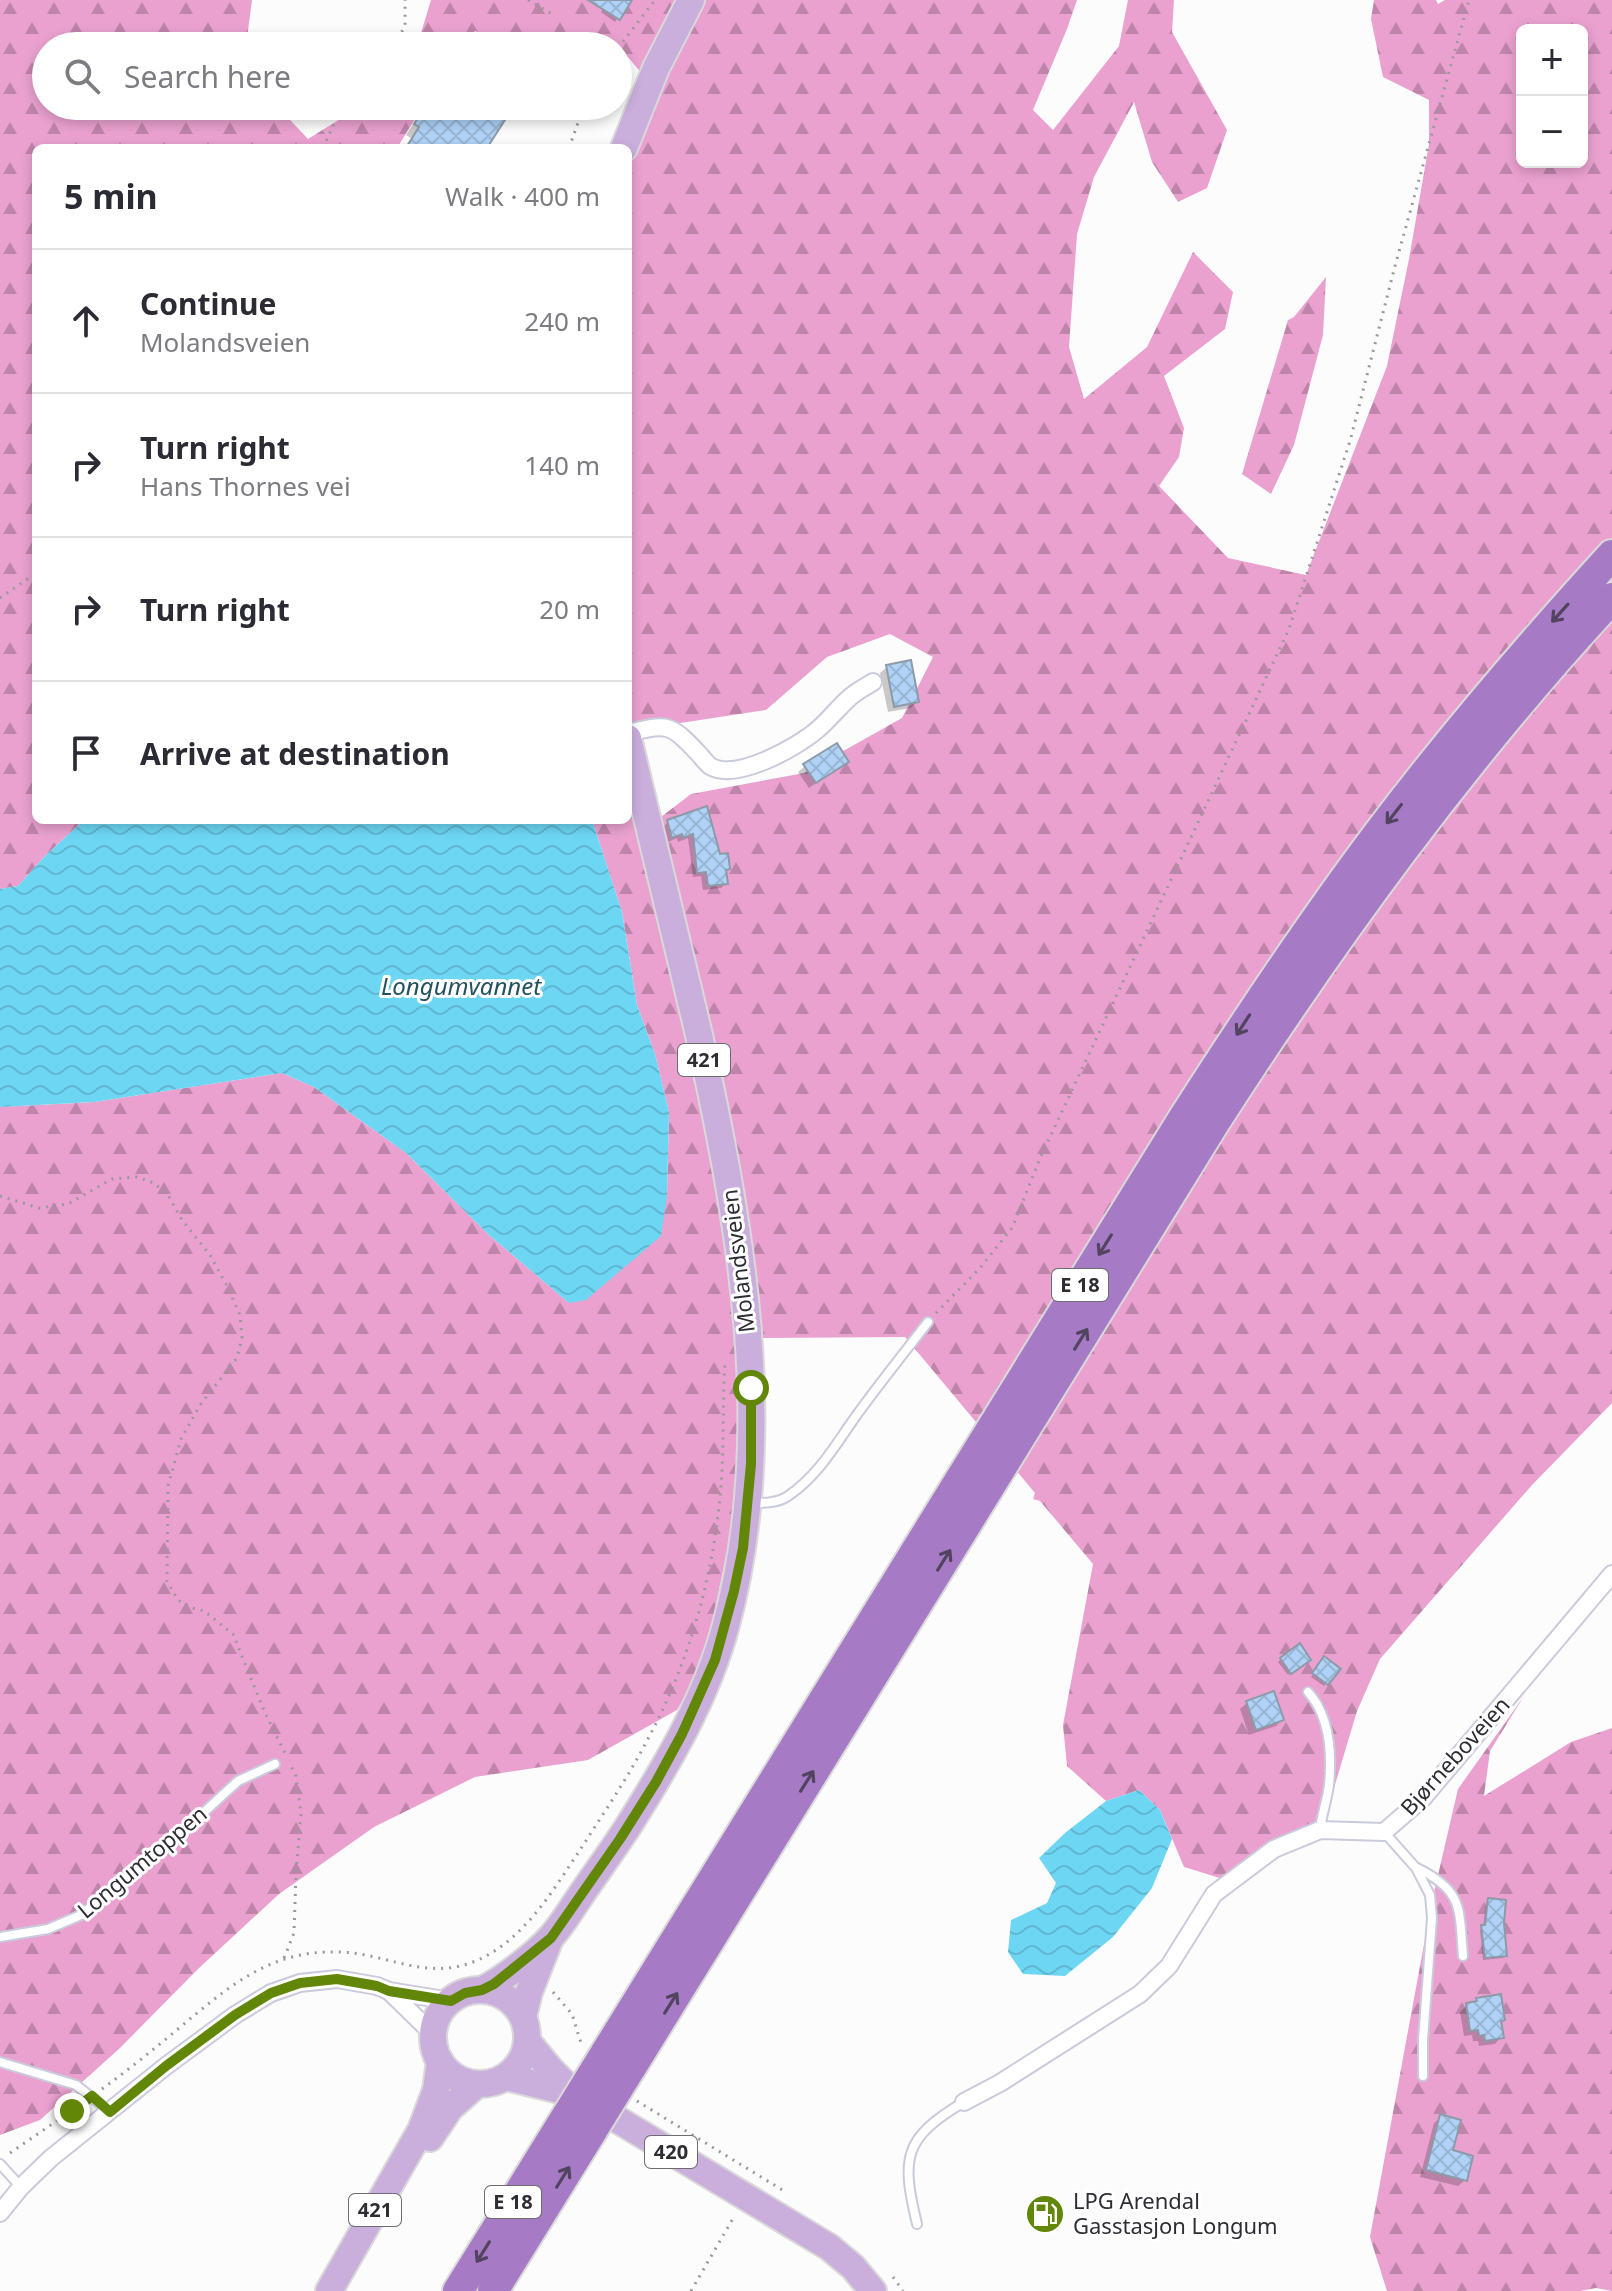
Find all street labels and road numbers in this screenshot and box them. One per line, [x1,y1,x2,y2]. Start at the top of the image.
road number: 421 [678,1044,730,1076]
street label: Molandsveien [713,1188,761,1335]
road number: E 18 [1052,1269,1108,1301]
street label: Bjørneboveien [1393,1690,1516,1821]
street label: Longumtoppen [70,1798,212,1924]
road number: 420 [645,2136,697,2168]
road number: E 18 [485,2186,541,2218]
road number: 421 [349,2194,401,2226]

